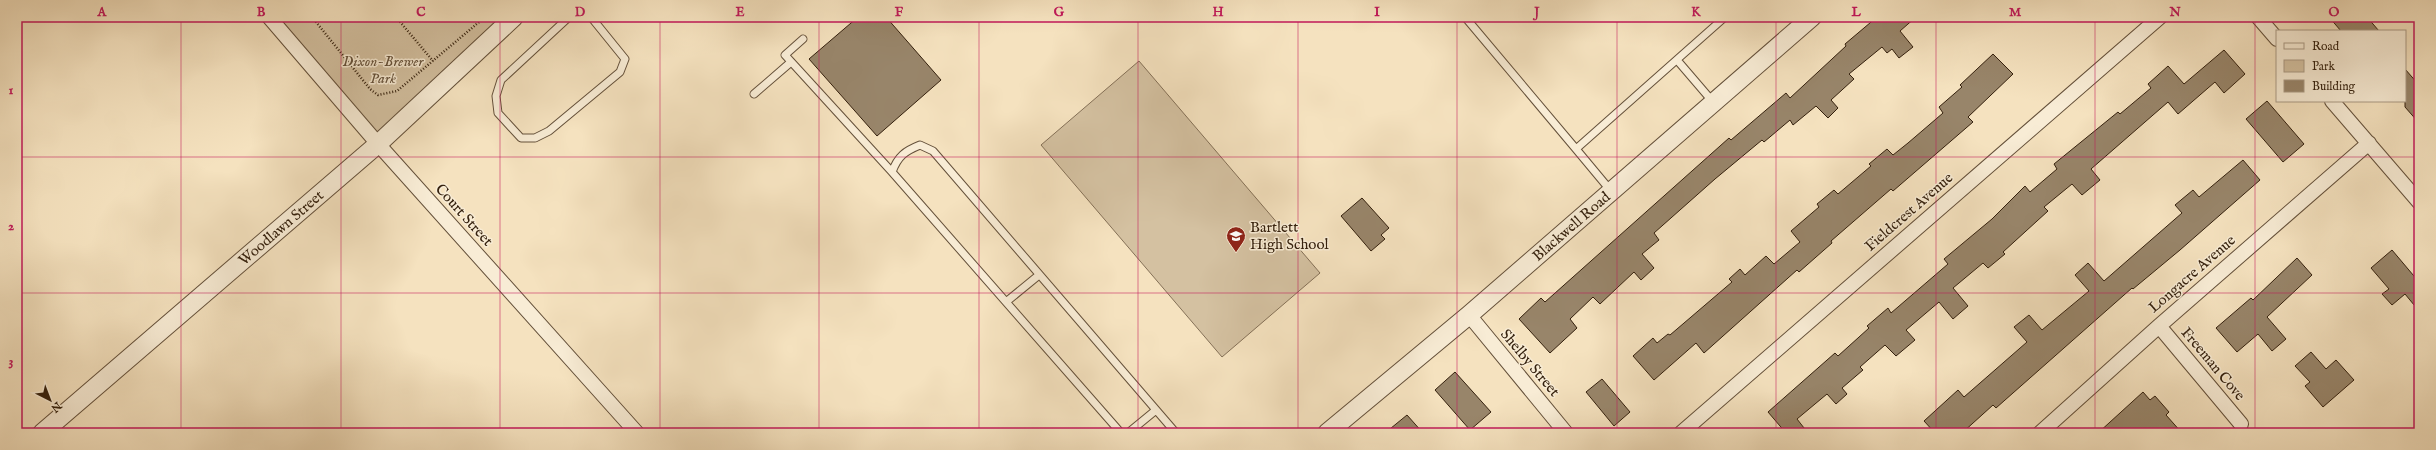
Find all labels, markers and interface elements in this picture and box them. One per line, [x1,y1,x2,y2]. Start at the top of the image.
text: A [97,4,108,21]
text: B [257,4,266,21]
text: C [416,4,426,21]
text: D [575,4,586,21]
text: E [735,4,745,21]
text: F [895,4,904,21]
text: G [1054,4,1065,21]
text: H [1212,4,1224,21]
text: I [1374,4,1380,21]
text: J [1532,4,1540,21]
text: K [1691,4,1701,21]
text: L [1850,4,1861,21]
text: M [2009,4,2022,21]
text: N [2168,4,2181,21]
text: O [2329,4,2340,21]
legend [2276,30,2406,102]
text: Road [2312,39,2340,54]
park label: Dixon-Brewer Park [343,52,424,88]
text: Park [2312,59,2335,74]
text: Building [2312,79,2356,94]
text: 1 [9,82,14,99]
street label: Fieldcrest Avenue [1861,168,1957,256]
street label: Court Street [431,180,497,250]
street label: Woodlawn Street [234,186,327,270]
street label: Blackwell Road [1528,187,1615,265]
text: 2 [8,218,14,235]
place label: Bartlett High School [1250,218,1329,254]
school or university icon: Bartlett High School [1225,225,1247,253]
street label: Longacre Avenue [2144,231,2240,317]
street label: Freeman Cove [2177,323,2249,405]
street label: Shelby Street [1496,325,1564,401]
text: 3 [9,353,14,370]
north arrow [30,380,70,420]
text: N [47,398,65,415]

